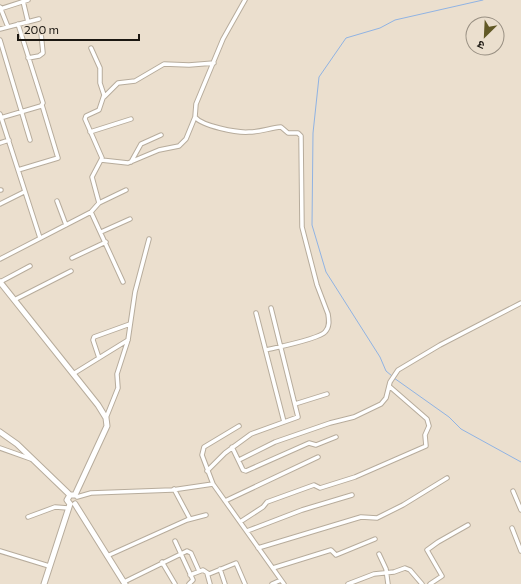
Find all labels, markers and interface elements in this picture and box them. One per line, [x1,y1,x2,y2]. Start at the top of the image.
scale bar [18,16,139,42]
north arrow [465,16,505,56]
text: 200 m [24,22,59,36]
text: उ [475,38,486,53]

